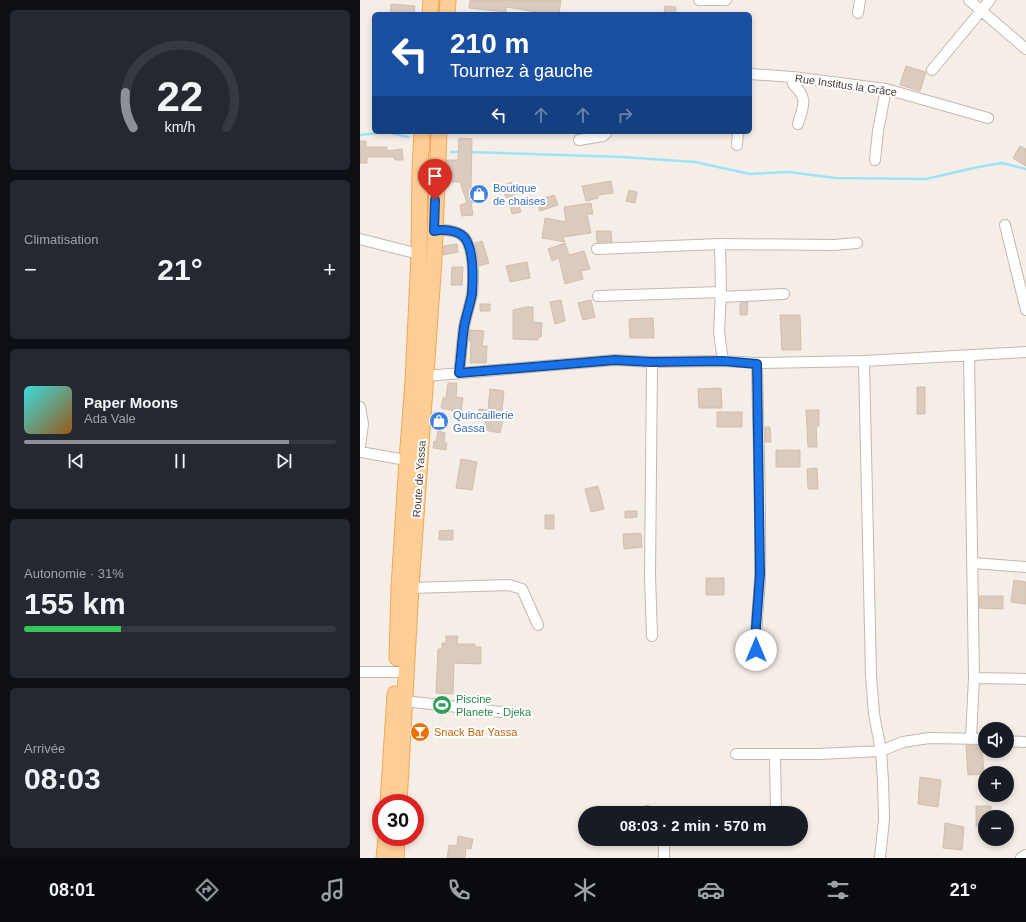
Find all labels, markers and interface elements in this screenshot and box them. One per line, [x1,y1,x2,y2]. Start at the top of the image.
icon: left [384,28,436,80]
text: 210 m [450,28,529,59]
text: Tournez à gauche [450,61,593,81]
street label: Rue Institus la Grâce [794,72,898,98]
text: 22 [157,73,203,120]
icon: left [488,104,510,126]
icon: ahead [530,104,552,126]
icon: ahead [572,104,594,126]
icon: right [614,104,636,126]
text: km/h [165,118,196,134]
pin [418,159,452,200]
icon: arrive [424,165,446,187]
place label: Boutique de chaises [493,182,546,207]
shop icon: Boutique de chaises [468,183,490,205]
text: Climatisation [24,232,98,247]
text: 21° [157,253,203,286]
text: − [24,257,37,282]
text: + [323,257,336,282]
text: Paper Moons [84,394,178,411]
place label: Quincaillerie Gassa [453,409,514,434]
shop icon: Quincaillerie Gassa [428,410,450,432]
text: Ada Vale [84,411,136,426]
street label: Route de Yassa [410,439,428,518]
icon: previous [65,450,87,472]
icon: pause [169,450,191,472]
icon: next [273,450,295,472]
text: Autonomie · 31% [24,566,124,581]
text: 155 km [24,587,126,620]
position arrow [735,629,777,671]
place label: Piscine Planete - Djeka [456,693,532,718]
sports icon: Piscine Planete - Djeka [431,694,453,716]
bar icon: Snack Bar Yassa [409,721,431,743]
map controls [978,722,1014,846]
button: sound [978,722,1014,758]
place label: Snack Bar Yassa [434,726,518,738]
text: Arrivée [24,741,65,756]
text: 08:03 [24,762,101,795]
button: + [978,766,1014,802]
speed limit sign: 30 [372,794,424,846]
button: − [978,810,1014,846]
text: 08:03 · 2 min · 570 m [620,817,766,834]
icon: directions [193,876,221,904]
icon: music [319,876,347,904]
icon: phone [445,876,473,904]
icon: climate [571,876,599,904]
icon: car [697,876,725,904]
icon: filters [824,876,852,904]
text: 08:01 [49,880,95,900]
text: 21° [950,880,977,900]

